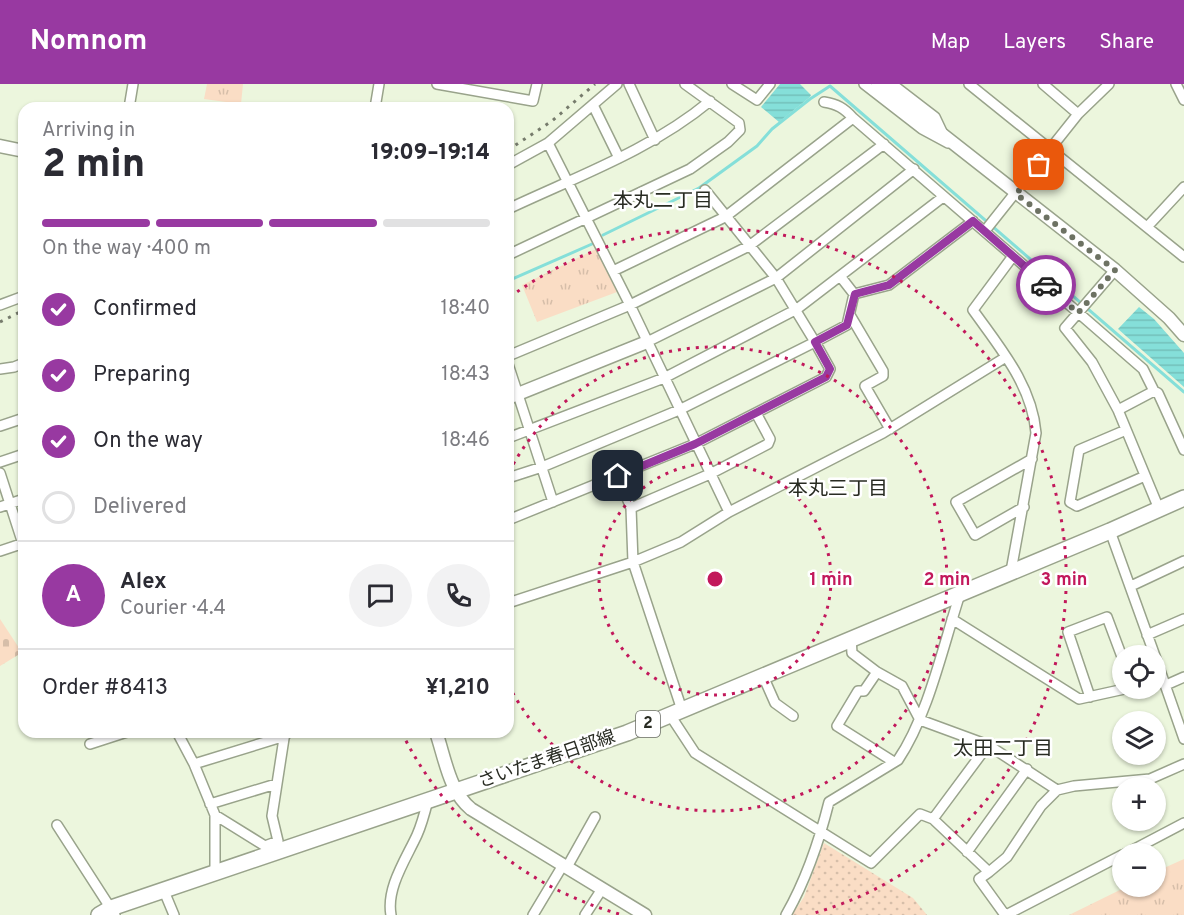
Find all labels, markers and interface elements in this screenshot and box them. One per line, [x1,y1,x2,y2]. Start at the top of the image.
text: Nomnom [30,24,147,60]
text: Map [931,29,970,56]
text: Layers [1003,29,1066,56]
text: Share [1099,29,1154,56]
text: Arriving in [42,118,135,144]
pin [1013,139,1064,190]
text: 19:09–19:14 [371,140,490,167]
text: 2 min [42,142,145,191]
icon: bag [1022,148,1055,181]
district label: 本丸二丁目 [613,189,713,215]
text: On the way · 400 m [42,236,211,262]
courier [1016,255,1076,315]
icon: car [1030,269,1063,302]
icon: check [42,293,75,326]
text: Confirmed [93,296,197,323]
text: 18:40 [441,296,490,322]
icon: check [42,359,75,392]
text: Preparing [93,362,191,389]
text: 18:43 [441,362,490,388]
icon: check [42,425,75,458]
text: On the way [93,428,203,455]
text: 18:46 [441,428,490,454]
pin [592,450,643,501]
icon: home [601,459,634,492]
district label: 本丸三丁目 [788,477,888,503]
text: Delivered [93,494,187,521]
button: chat [349,564,412,627]
button: phone [427,564,490,627]
text: Alex [120,569,167,596]
centre of rings [705,569,725,589]
text: 1 min [809,569,853,592]
text: 2 min [923,569,971,592]
text: 3 min [1041,569,1087,592]
text: A [66,582,81,609]
text: Courier · 4.4 [120,596,226,622]
map controls [1112,645,1166,897]
button: locate [1112,645,1166,699]
text: Order #8413 [42,675,168,702]
text: ¥1,210 [425,675,490,702]
road number: 2 [636,711,660,737]
button: layers [1112,711,1166,765]
street label: さいたま春日部線 [475,726,619,794]
district label: 太田二丁目 [953,737,1053,763]
button: + [1112,777,1166,831]
button: − [1112,843,1166,897]

